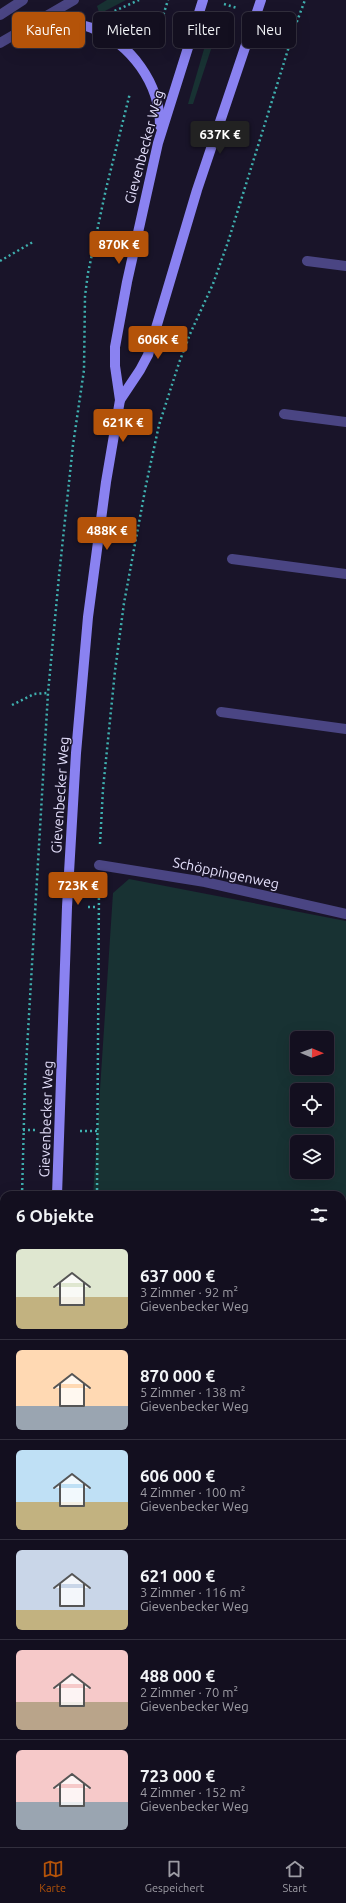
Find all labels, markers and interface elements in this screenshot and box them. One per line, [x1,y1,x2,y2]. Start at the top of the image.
chip: Kaufen [12,12,85,48]
chip: Mieten [93,12,165,48]
chip: Filter [173,12,234,48]
chip: Neu [242,12,296,48]
street label: Gievenbecker Weg [121,88,167,206]
pin: 637K € [187,121,253,155]
text: 637K € [199,127,241,141]
pin: 870K € [86,231,152,265]
text: 870K € [98,237,140,251]
pin: 606K € [125,326,191,360]
text: 606K € [137,332,179,346]
pin: 621K € [90,409,156,443]
text: 621K € [102,415,144,429]
pin: 488K € [74,517,140,551]
text: 488K € [86,523,128,537]
street label: Gievenbecker Weg [48,736,72,854]
street label: Schöppingenweg [171,854,281,892]
pin: 723K € [45,872,111,906]
text: 723K € [57,878,99,892]
north arrow [290,1031,334,1075]
map controls [290,1031,334,1179]
street label: Gievenbecker Weg [36,1060,56,1178]
button: locate [290,1083,334,1127]
button: layers [290,1135,334,1179]
icon: filters [308,1204,330,1226]
text: 6 Objekte [16,1206,94,1225]
icon: home [48,1265,96,1313]
text: 637 000 € [140,1266,215,1285]
text: 3 Zimmer · 92 m² [140,1285,238,1299]
text: Gievenbecker Weg [140,1299,249,1313]
icon: home [48,1366,96,1414]
text: 870 000 € [140,1366,215,1385]
text: 5 Zimmer · 138 m² [140,1385,246,1399]
text: Gievenbecker Weg [140,1399,249,1413]
icon: home [48,1466,96,1514]
text: 606 000 € [140,1466,215,1485]
text: 4 Zimmer · 100 m² [140,1485,246,1499]
text: Gievenbecker Weg [140,1499,249,1513]
icon: home [48,1566,96,1614]
text: 621 000 € [140,1566,215,1585]
text: 3 Zimmer · 116 m² [140,1585,246,1599]
text: Gievenbecker Weg [140,1599,249,1613]
icon: home [48,1666,96,1714]
text: 488 000 € [140,1666,215,1685]
text: 2 Zimmer · 70 m² [140,1685,238,1699]
text: Gievenbecker Weg [140,1699,249,1713]
icon: home [48,1766,96,1814]
text: 723 000 € [140,1766,215,1785]
text: 4 Zimmer · 152 m² [140,1785,246,1799]
text: Gievenbecker Weg [140,1799,249,1813]
tab: Karte [39,1858,66,1894]
tab: Gespeichert [145,1858,204,1894]
tab: Start [283,1858,307,1894]

